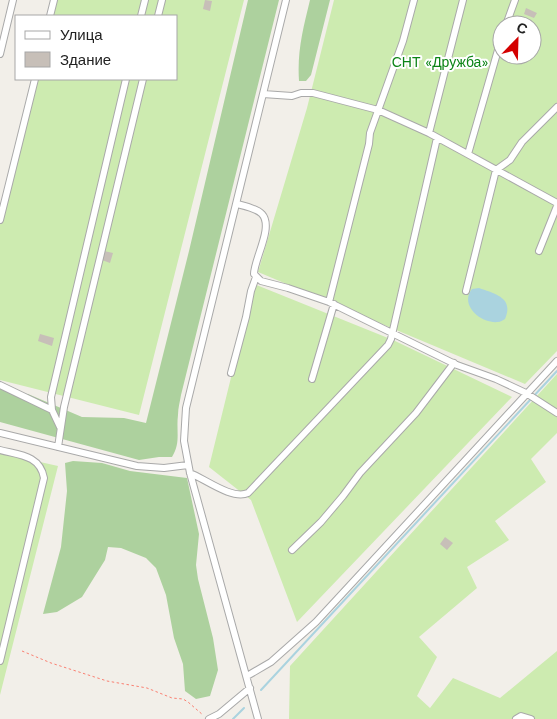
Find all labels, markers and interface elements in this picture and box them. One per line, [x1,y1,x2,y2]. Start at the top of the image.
legend [15,15,178,80]
north arrow [492,15,542,65]
text: С [514,19,530,37]
text: Улица [60,26,103,44]
text: Здание [60,51,111,69]
park label: СНТ «Дружба» [392,54,488,70]

